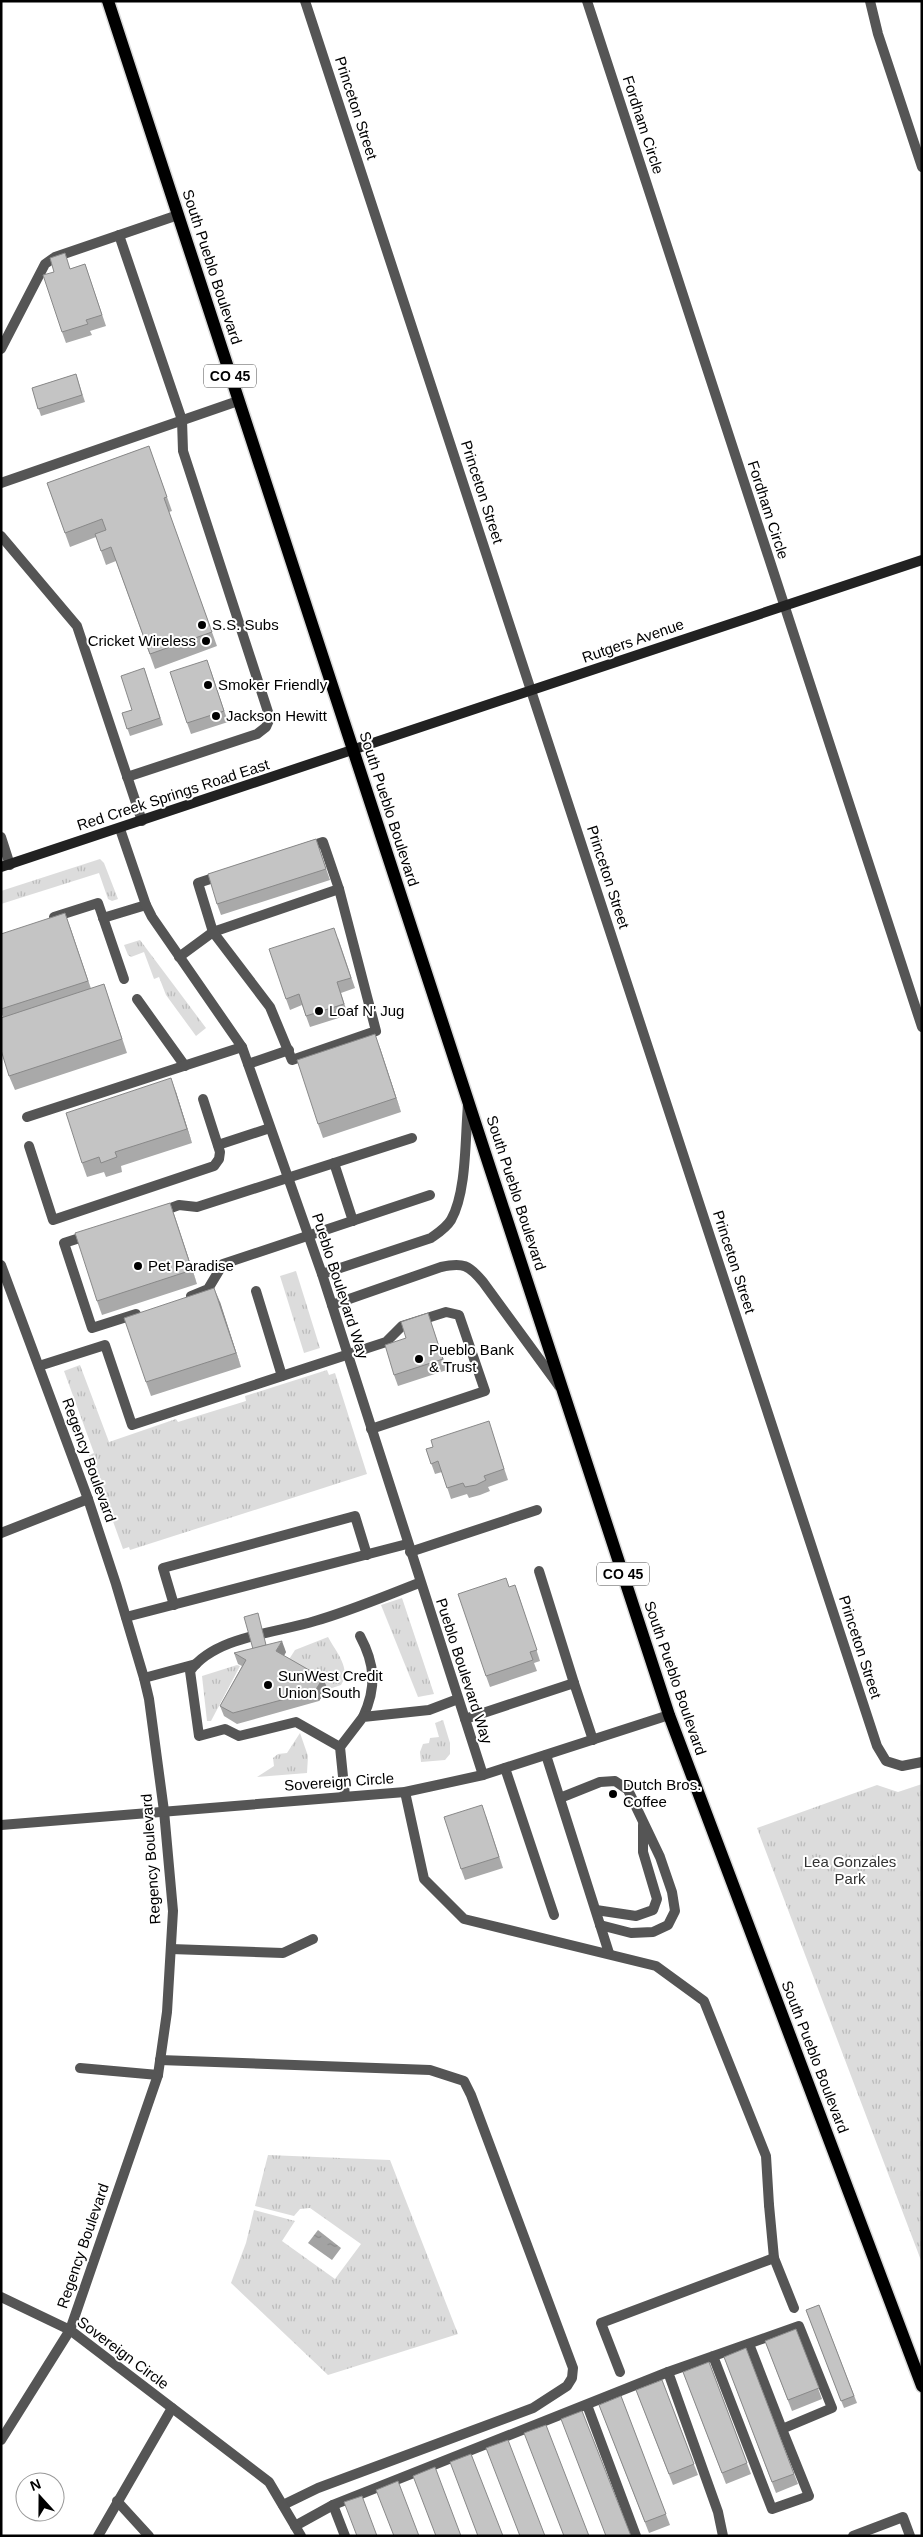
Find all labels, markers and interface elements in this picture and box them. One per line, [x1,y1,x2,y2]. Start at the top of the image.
street label: Princeton Street [332,54,381,162]
street label: Fordham Circle [620,73,667,176]
street label: South Pueblo Boulevard [179,187,246,346]
road number: CO 45 [204,364,256,388]
street label: Princeton Street [458,438,507,546]
street label: Fordham Circle [745,458,792,561]
street label: Rutgers Avenue [580,615,686,666]
place label: S.S. Subs [212,616,279,633]
marker: S.S. Subs [196,619,208,631]
place label: Cricket Wireless [88,632,196,649]
marker: Cricket Wireless [200,635,212,647]
place label: Smoker Friendly [218,676,328,693]
marker: Smoker Friendly [202,679,214,691]
place label: Jackson Hewitt [226,707,328,724]
marker: Jackson Hewitt [210,710,222,722]
street label: South Pueblo Boulevard [356,729,423,888]
street label: Red Creek Springs Road East [75,755,272,834]
street label: Princeton Street [584,823,633,931]
place label: Loaf N' Jug [329,1002,404,1019]
marker: Loaf N' Jug [313,1005,325,1017]
street label: South Pueblo Boulevard [483,1113,550,1272]
street label: Princeton Street [710,1208,759,1316]
street label: Pueblo Boulevard Way [309,1211,372,1361]
place label: Pet Paradise [148,1257,234,1274]
marker: Pet Paradise [132,1260,144,1272]
place label: Pueblo Bank & Trust [429,1341,515,1375]
marker: Pueblo Bank & Trust [413,1353,425,1365]
street label: Regency Boulevard [59,1395,120,1524]
road number: CO 45 [597,1562,649,1586]
street label: Princeton Street [836,1593,885,1701]
street label: Pueblo Boulevard Way [433,1596,496,1746]
street label: South Pueblo Boulevard [641,1599,710,1757]
place label: SunWest Credit Union South [278,1667,384,1701]
marker: SunWest Credit Union South [262,1679,274,1691]
street label: Sovereign Circle [283,1769,394,1794]
place label: Dutch Bros. Coffee [623,1776,701,1810]
marker: Dutch Bros. Coffee [607,1788,619,1800]
street label: Regency Boulevard [137,1793,164,1925]
park label: Lea Gonzales Park [804,1853,896,1887]
street label: South Pueblo Boulevard [779,1978,852,2135]
street label: Regency Boulevard [53,2181,112,2310]
street label: Sovereign Circle [74,2313,172,2393]
north arrow [15,2472,65,2522]
text: N [28,2476,43,2494]

